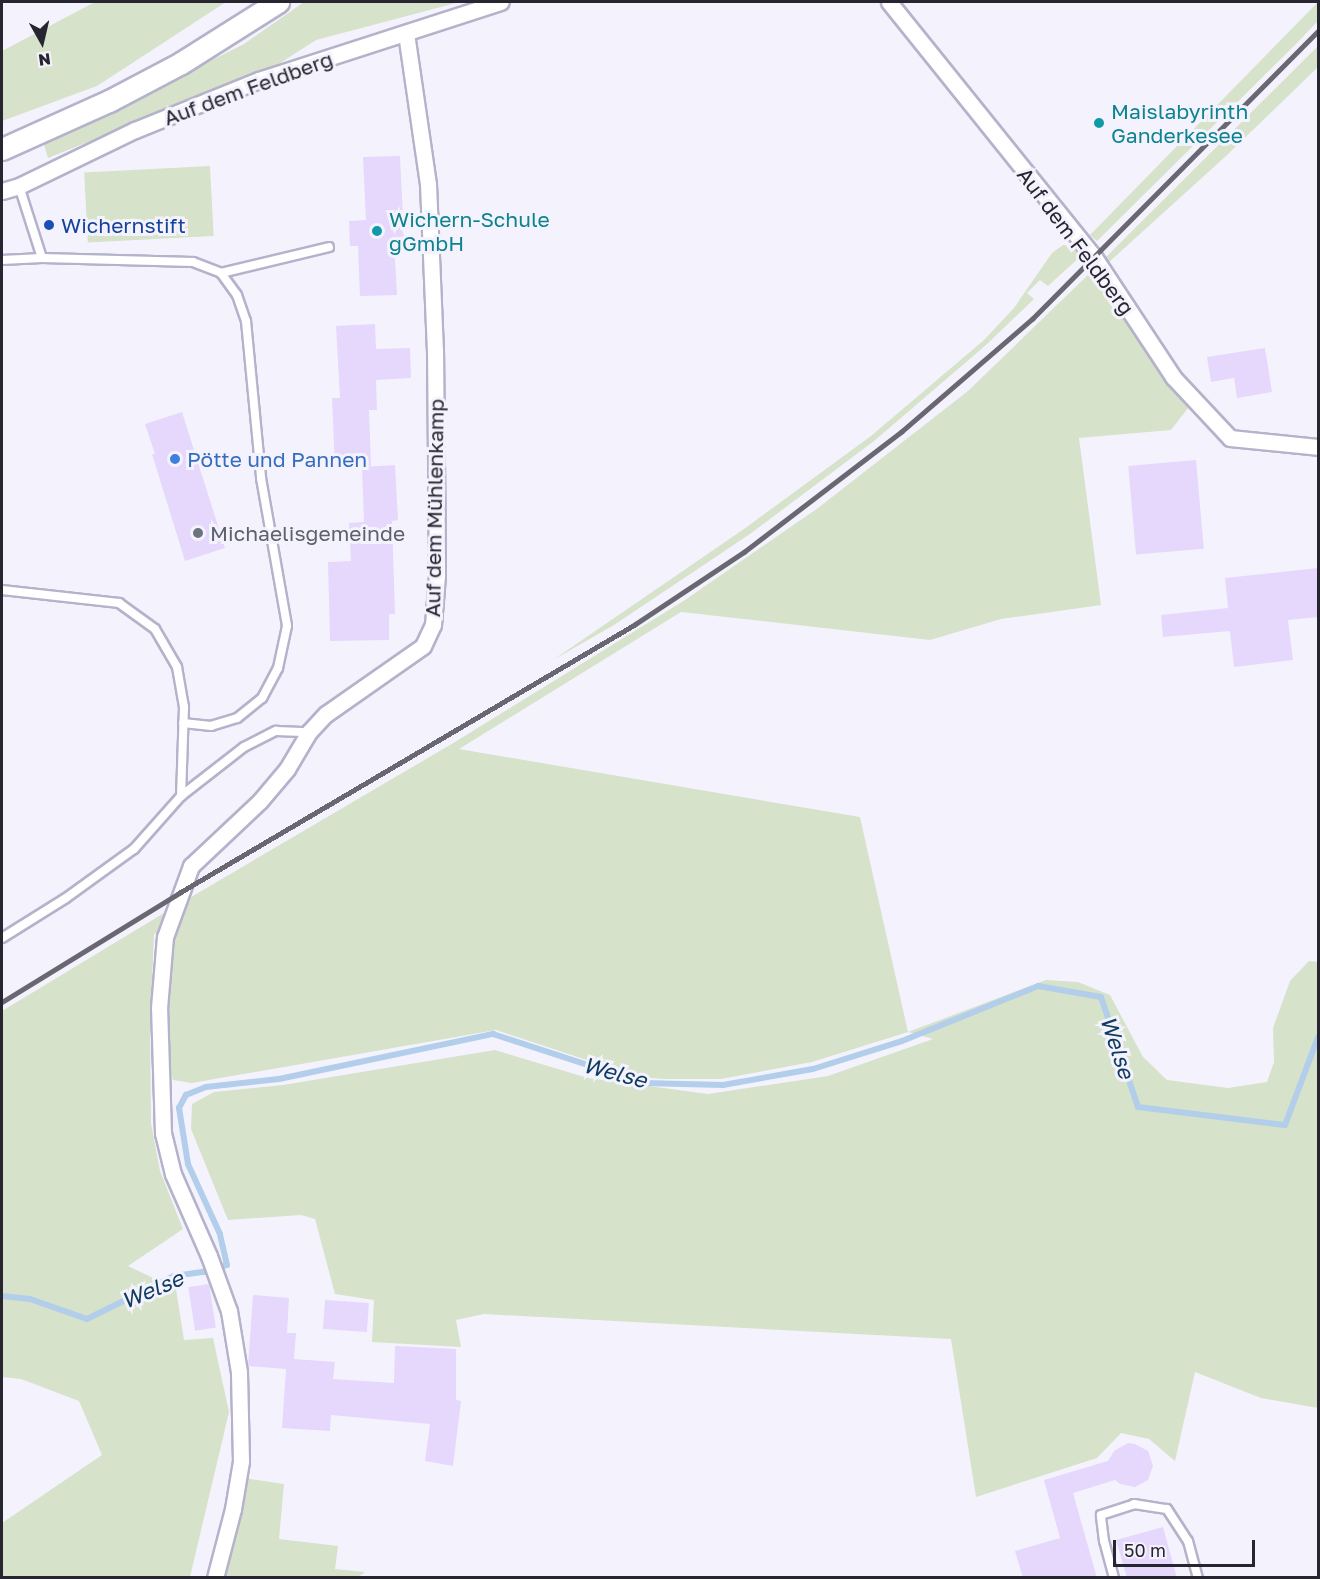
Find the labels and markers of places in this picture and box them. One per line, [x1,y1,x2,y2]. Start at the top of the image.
place label: Maislabyrinth Ganderkesee [1111,98,1248,148]
marker: Maislabyrinth Ganderkesee [1092,116,1106,130]
place label: Wichern-Schule gGmbH [389,206,550,256]
place label: Wichernstift [61,212,186,238]
marker: Wichernstift [42,218,56,232]
marker: Wichern-Schule gGmbH [370,224,384,238]
place label: Pötte und Pannen [187,446,367,472]
marker: Pötte und Pannen [168,452,182,466]
place label: Michaelisgemeinde [210,520,405,546]
marker: Michaelisgemeinde [191,526,205,540]

